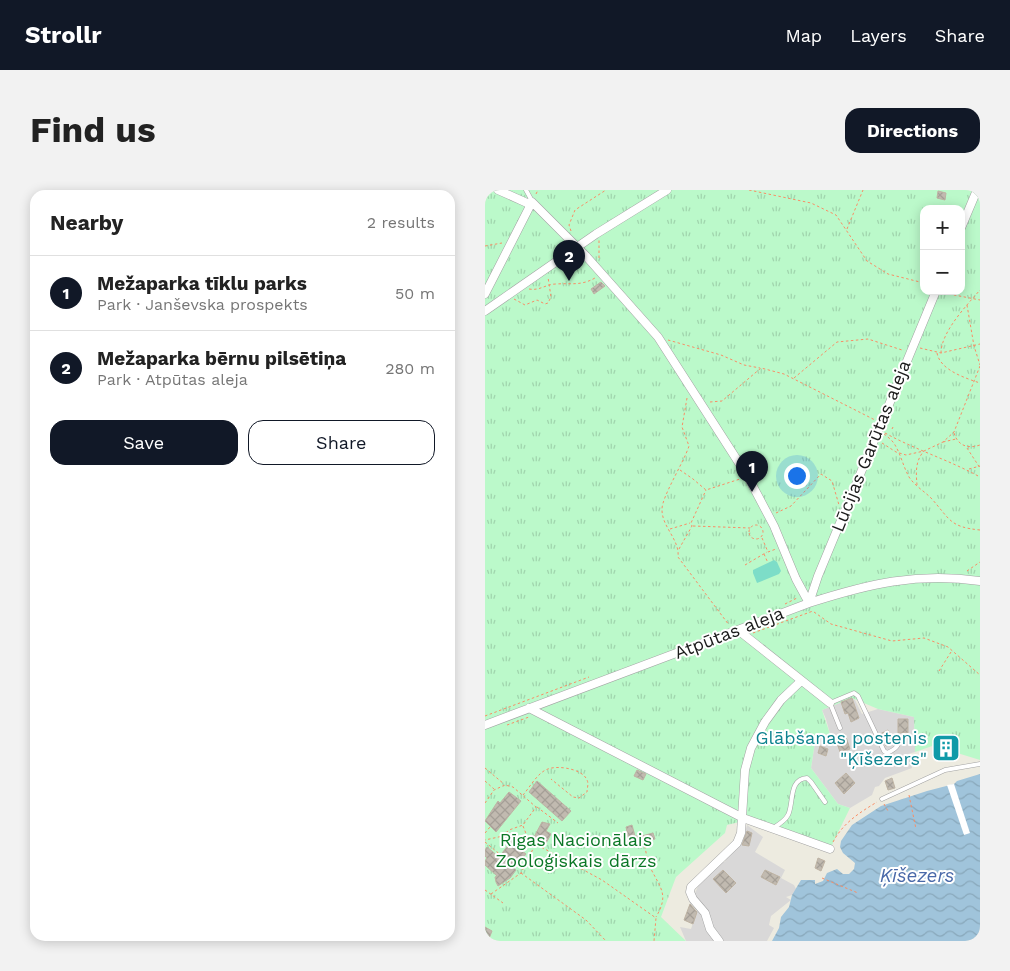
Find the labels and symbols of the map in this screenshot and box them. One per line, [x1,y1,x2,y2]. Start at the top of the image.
pin: 2 [553,240,585,281]
street label: Lūcijas Garūtas aleja [826,357,915,535]
pin: 1 [736,451,768,492]
your location [784,463,810,489]
street label: Atpūtas aleja [671,602,787,663]
place label: Glābšanas postenis "Ķīšezers" [755,727,927,769]
building icon: Glābšanas postenis "Ķīšezers" [931,733,961,763]
park label: Rīgas Nacionālais Zooloģiskais dārzs [495,829,657,871]
water label: Ķīšezers [880,864,954,887]

